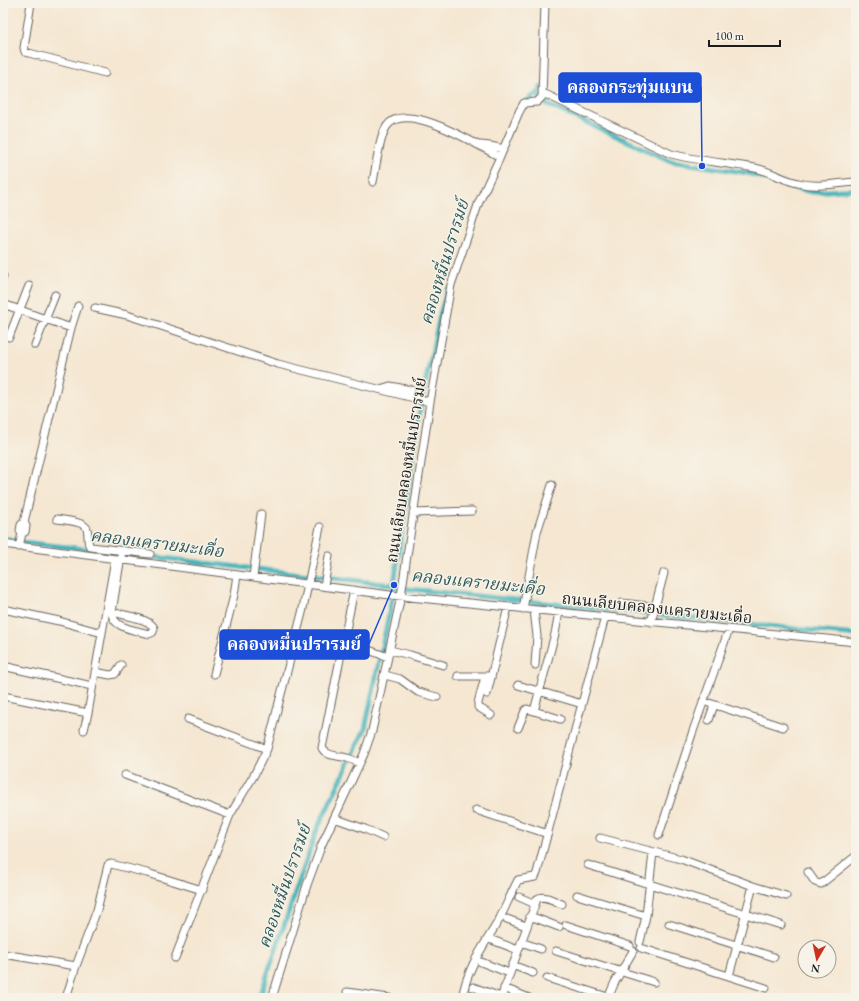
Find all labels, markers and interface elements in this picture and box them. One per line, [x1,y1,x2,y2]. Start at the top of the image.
scale bar [709,22,780,48]
text: 100 m [715,28,745,44]
callout: คลองกระทุ่มแบน [559,73,701,102]
text: คลองกระทุ่มแบน [567,76,694,99]
water label: คลองหมื่นปรารมย์ [414,194,474,327]
street label: ถนนเลียบคลองหมื่นปรารมย์ [380,376,431,564]
water label: คลองแครายมะเดื่อ [89,523,226,562]
water label: คลองแครายมะเดื่อ [410,563,547,600]
street label: ถนนเลียบคลองแครายมะเดื่อ [561,587,753,628]
callout: คลองหมื่นปรารมย์ [220,630,369,659]
text: คลองหมื่นปรารมย์ [227,632,362,655]
water label: คลองหมื่นปรารมย์ [252,818,317,951]
north arrow [797,939,837,979]
text: N [810,961,821,976]

